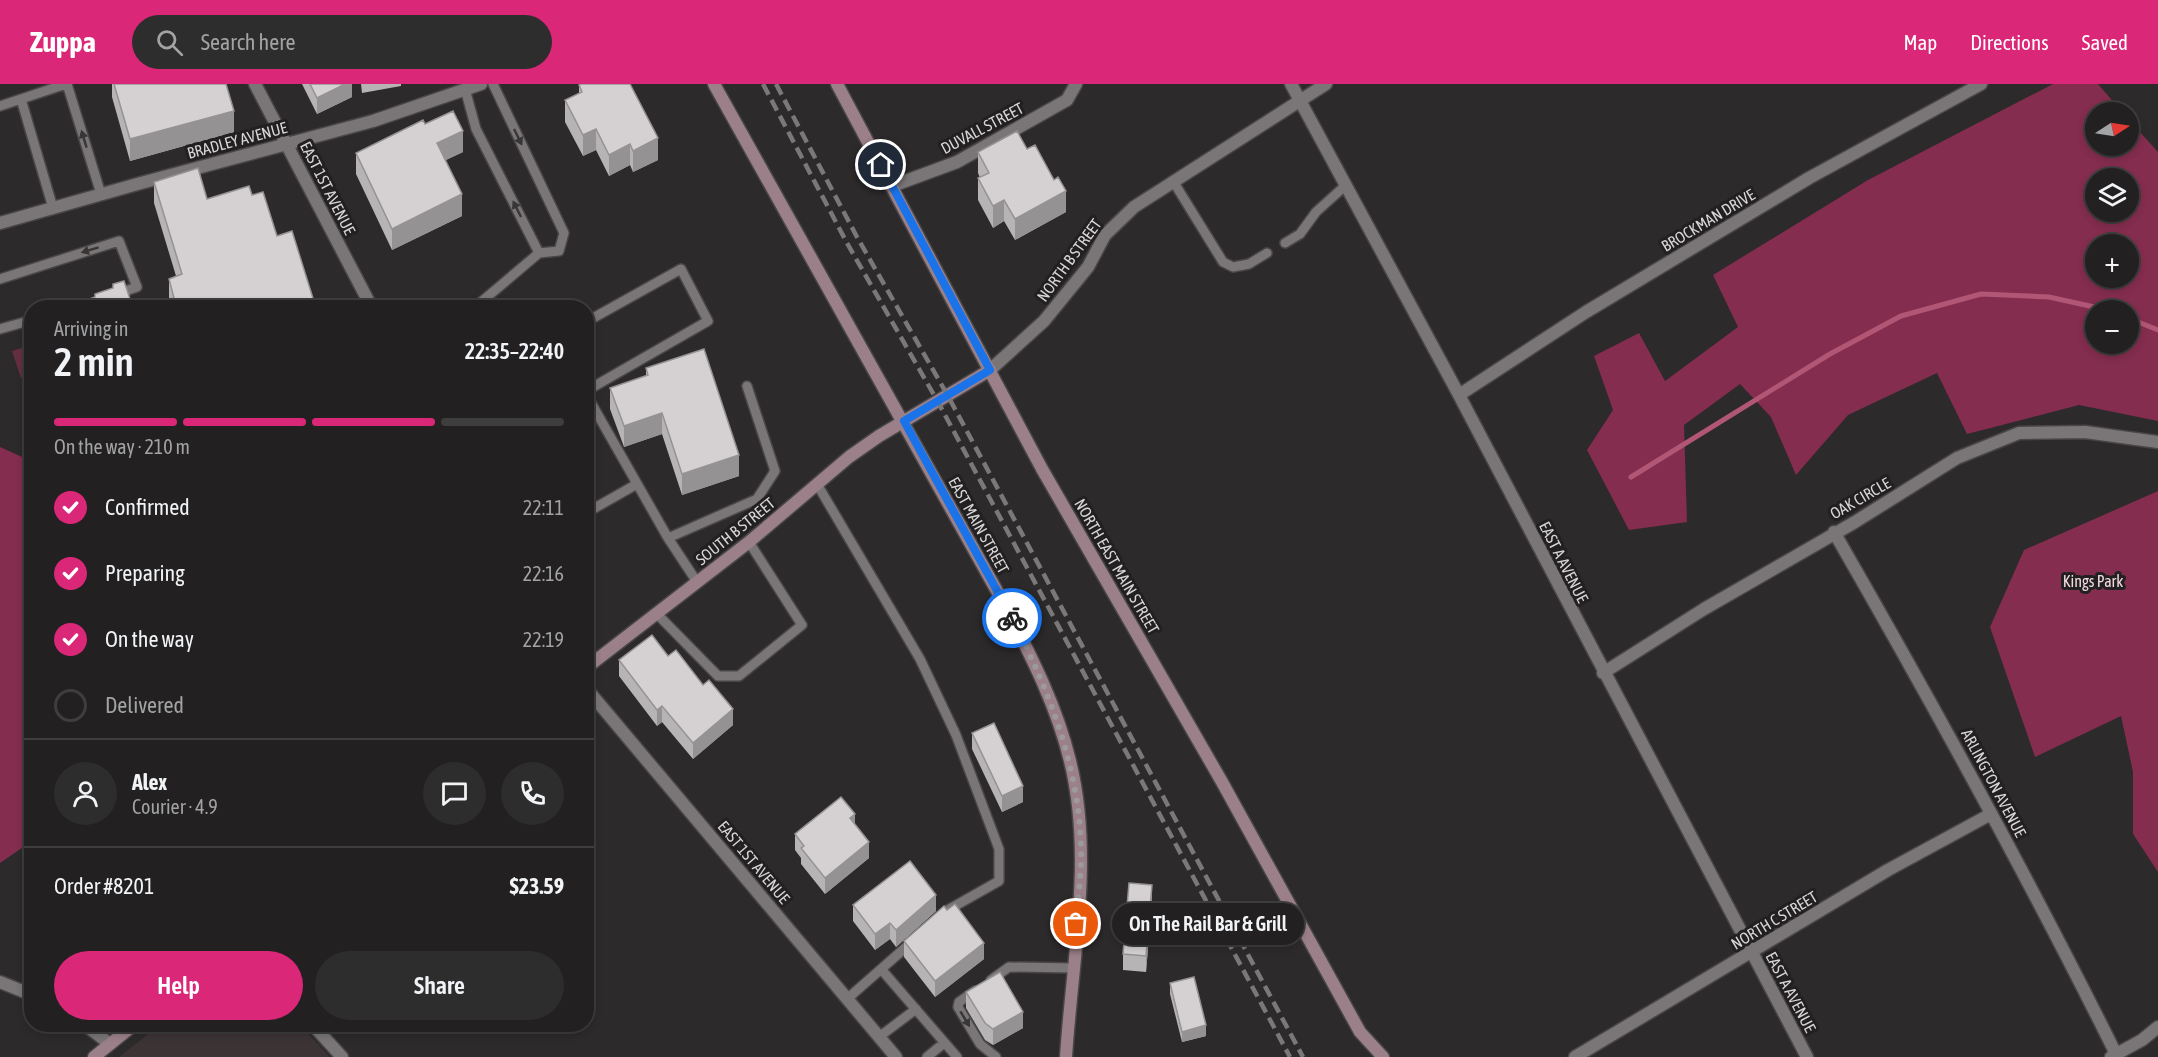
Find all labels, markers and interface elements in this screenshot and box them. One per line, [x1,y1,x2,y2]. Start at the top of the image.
search box [132,15,552,69]
text: Zuppa [30,26,96,58]
icon: search [153,26,186,59]
text: Search here [201,29,296,55]
text: Map [1903,30,1937,54]
text: Directions [1970,30,2049,54]
text: Saved [2082,30,2128,54]
street label: DUVALL STREET [938,99,1026,157]
north arrow [2085,102,2139,156]
map controls [2085,102,2139,354]
street label: BRADLEY AVENUE [185,118,289,162]
one-way arrow [514,128,523,145]
one-way arrow [79,130,88,148]
street label: EAST 1ST AVENUE [297,139,359,238]
pin [855,139,906,190]
icon: home [864,148,897,181]
button: layers [2085,168,2139,222]
street label: BROCKMAN DRIVE [1658,185,1758,255]
one-way arrow [512,201,522,218]
street label: NORTH B STREET [1033,215,1105,305]
button: + [2085,234,2139,288]
one-way arrow [81,246,99,255]
button: − [2085,300,2139,354]
text: Arriving in [54,317,128,340]
text: 22:35–22:40 [465,338,564,364]
text: 2 min [54,340,134,384]
text: On the way · 210 m [54,435,190,458]
street label: OAK CIRCLE [1827,473,1893,522]
street label: EAST MAIN STREET [945,474,1013,576]
icon: check [54,491,87,524]
text: Confirmed [105,494,190,520]
street label: SOUTH B STREET [692,494,778,568]
street label: NORTH EAST MAIN STREET [1071,495,1163,637]
text: 22:11 [523,496,564,519]
street label: EAST A AVENUE [1536,518,1592,606]
icon: check [54,557,87,590]
text: Preparing [105,560,185,586]
text: 22:16 [523,562,564,585]
park label: Kings Park [2063,572,2123,591]
courier [982,588,1042,648]
icon: bike [996,602,1029,635]
icon: check [54,623,87,656]
text: On the way [105,626,194,652]
text: 22:19 [523,628,564,651]
text: Delivered [105,692,184,718]
street label: ARLINGTON AVENUE [1958,726,2030,840]
button: person [54,762,117,825]
button: chat [423,762,486,825]
button: phone [501,762,564,825]
text: Alex [132,769,167,795]
text: Courier · 4.9 [132,795,218,818]
street label: EAST 1ST AVENUE [714,817,794,907]
text: Order #8201 [54,873,154,899]
text: $23.59 [509,873,564,899]
street label: NORTH C STREET [1728,887,1820,953]
pin [1050,898,1101,949]
callout: On The Rail Bar & Grill [1112,903,1304,945]
icon: bag [1059,907,1092,940]
text: On The Rail Bar & Grill [1129,912,1287,935]
street label: EAST A AVENUE [1762,949,1820,1035]
button: Help [54,951,303,1020]
button: Share [315,951,564,1020]
one-way arrow [960,1011,970,1028]

